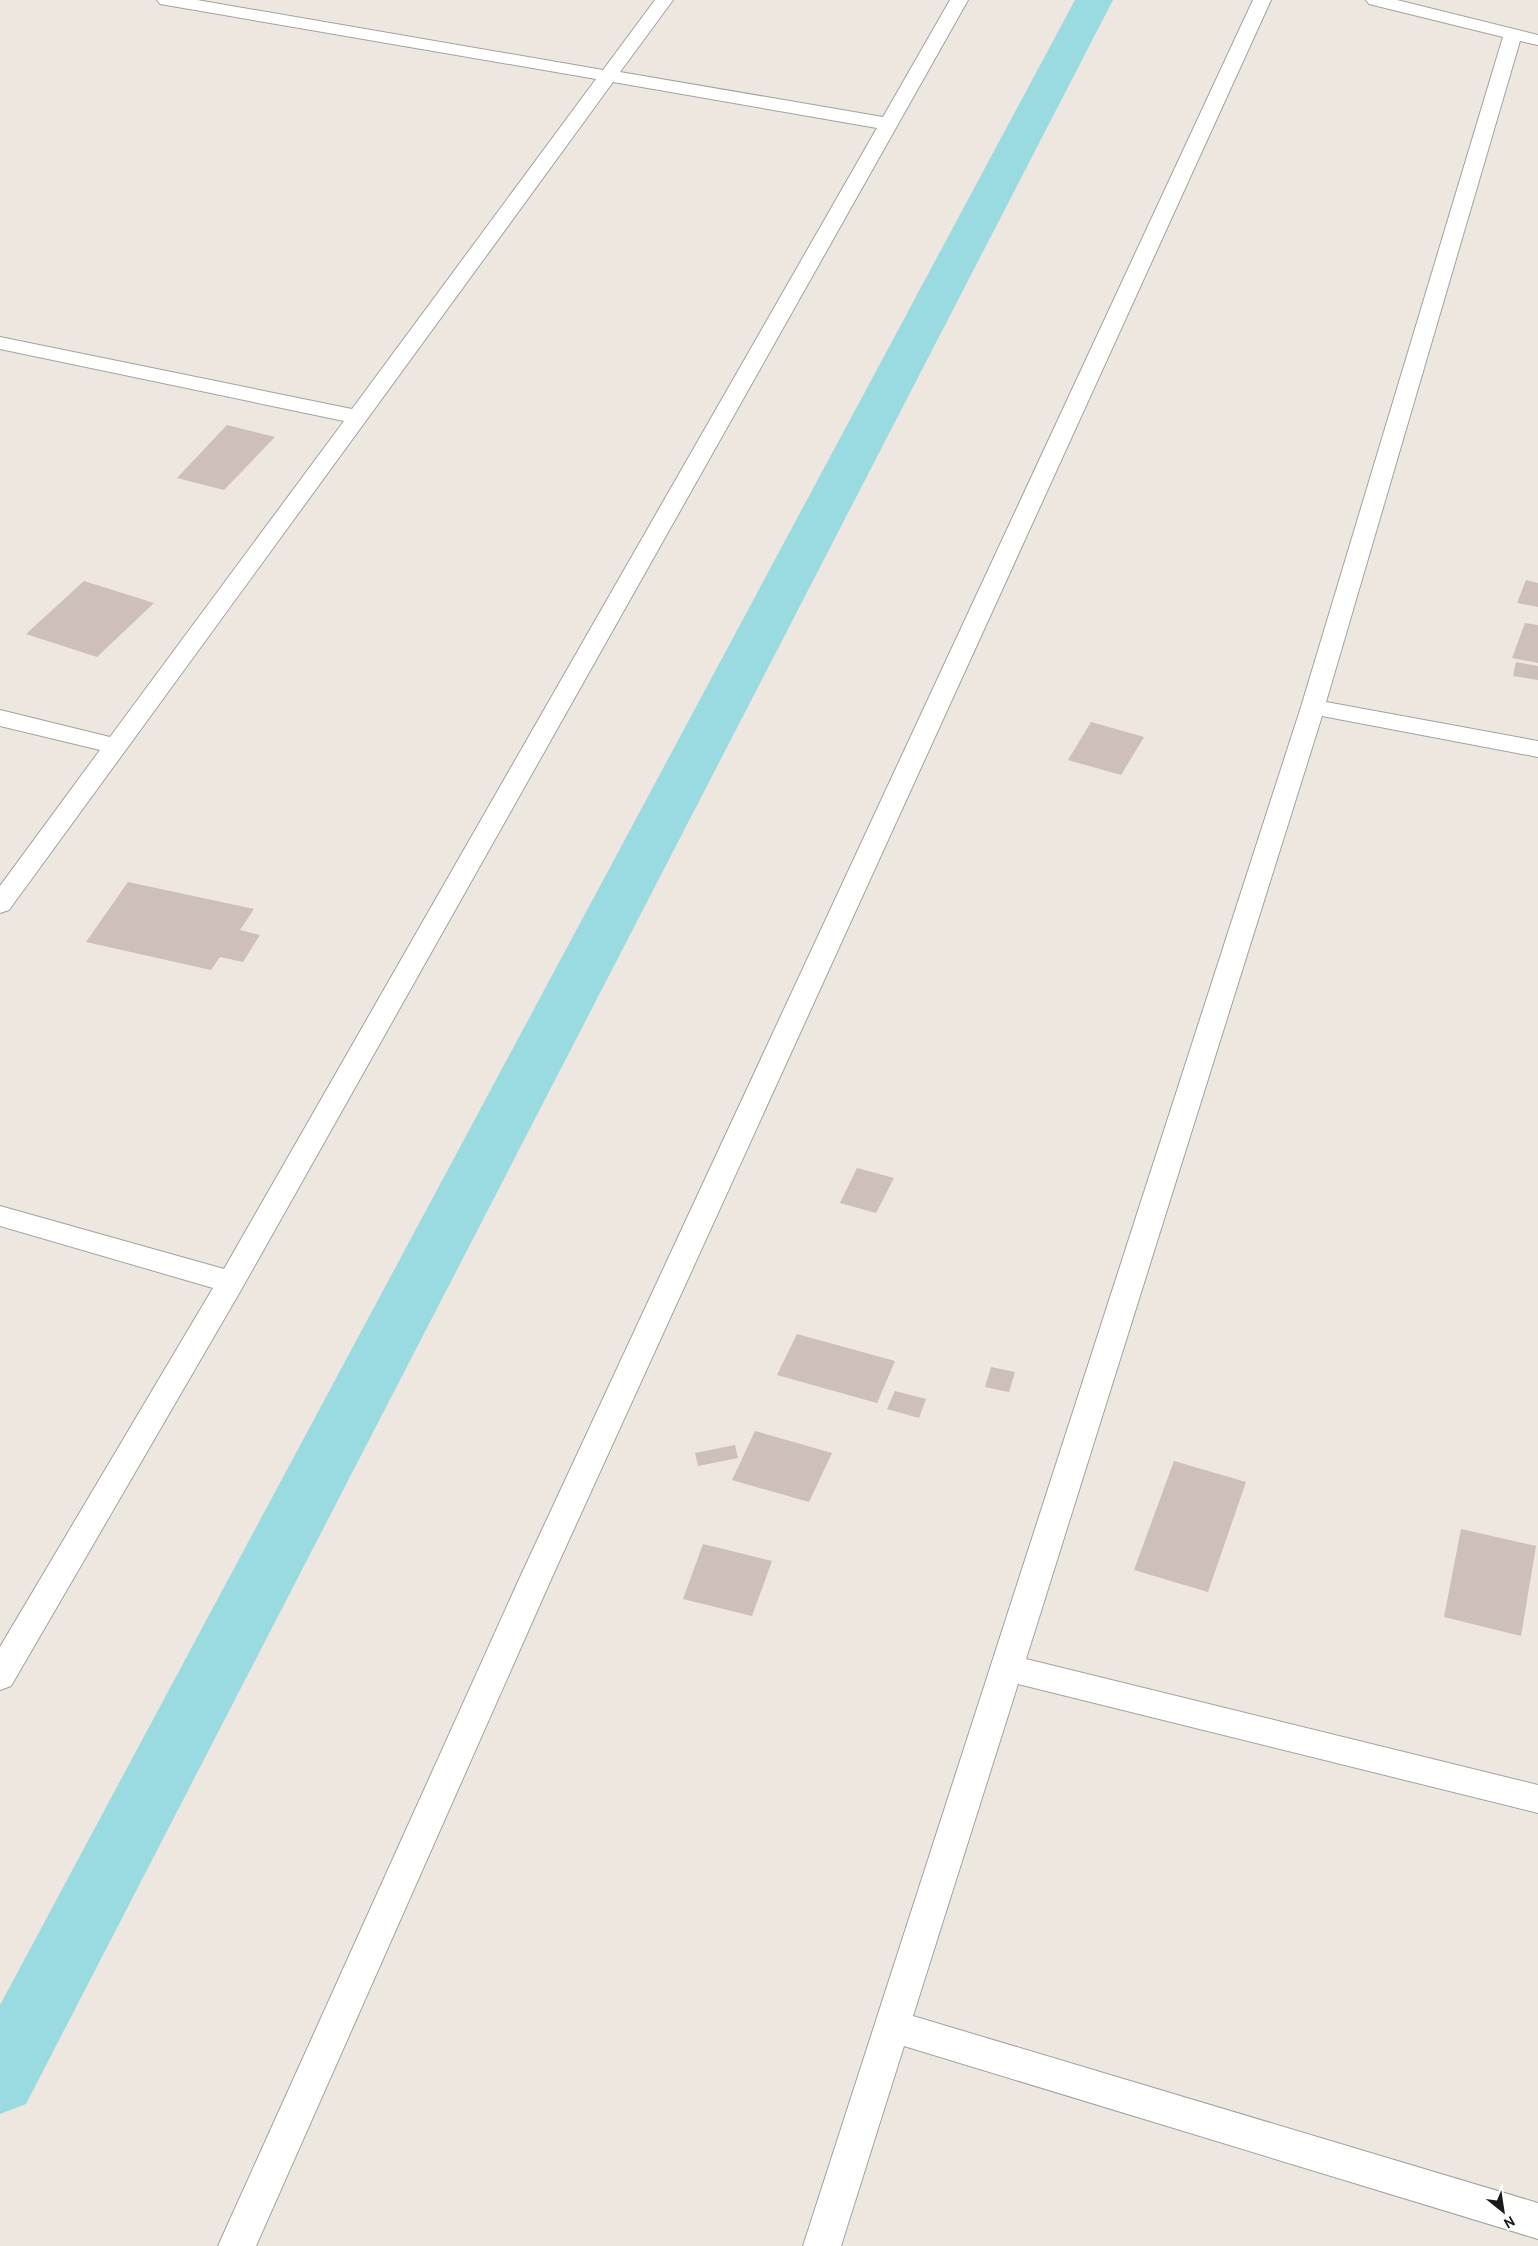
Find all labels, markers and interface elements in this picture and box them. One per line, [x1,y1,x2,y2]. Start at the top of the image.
north arrow [1478,2186,1528,2236]
text: N [1500,2211,1517,2231]

